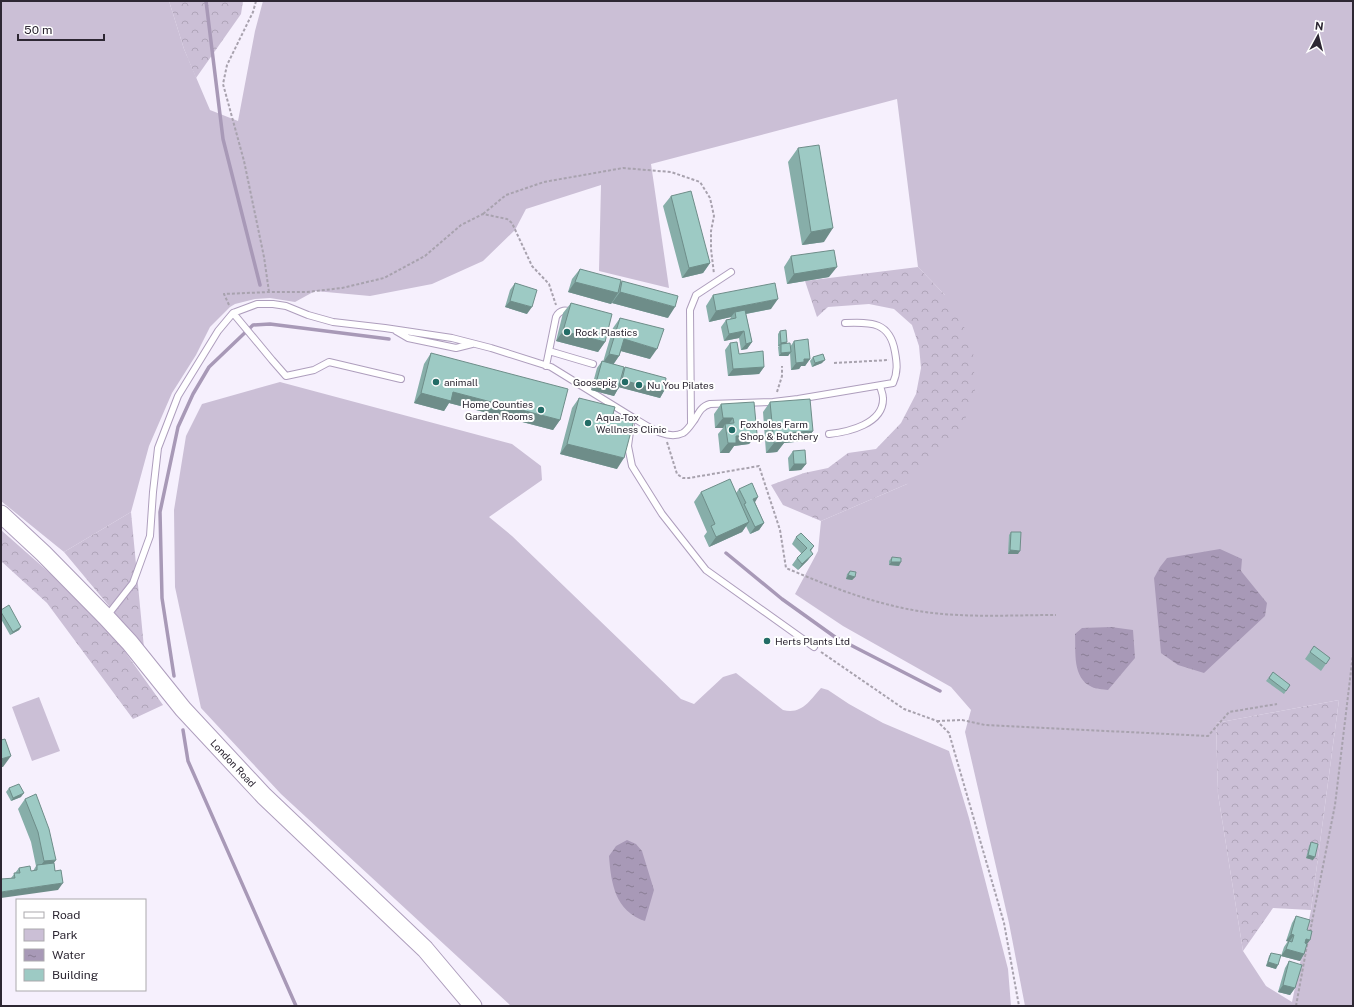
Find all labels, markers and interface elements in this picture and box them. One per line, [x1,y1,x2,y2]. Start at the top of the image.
scale bar [18,16,104,42]
north arrow [1298,16,1338,56]
text: N [1314,20,1324,33]
text: 50 m [24,23,52,37]
place label: Rock Plastics [575,326,637,338]
marker: Rock Plastics [562,327,572,337]
place label: animall [444,376,478,388]
place label: Goosepig [573,376,617,388]
marker: animall [431,377,441,387]
marker: Goosepig [620,377,630,387]
place label: Nu You Pilates [647,379,714,391]
marker: Nu You Pilates [634,380,644,390]
place label: Home Counties Garden Rooms [462,398,533,422]
marker: Home Counties Garden Rooms [536,405,546,415]
place label: Aqua-Tox Wellness Clinic [596,411,667,435]
marker: Aqua-Tox Wellness Clinic [583,418,593,428]
place label: Foxholes Farm Shop & Butchery [740,418,819,442]
marker: Foxholes Farm Shop & Butchery [727,425,737,435]
place label: Herts Plants Ltd [775,635,850,647]
marker: Herts Plants Ltd [762,636,772,646]
street label: London Road [208,737,258,789]
legend [16,899,146,991]
text: Road [52,908,80,922]
text: Park [52,928,78,942]
text: Water [52,948,86,962]
text: Building [52,968,98,982]

